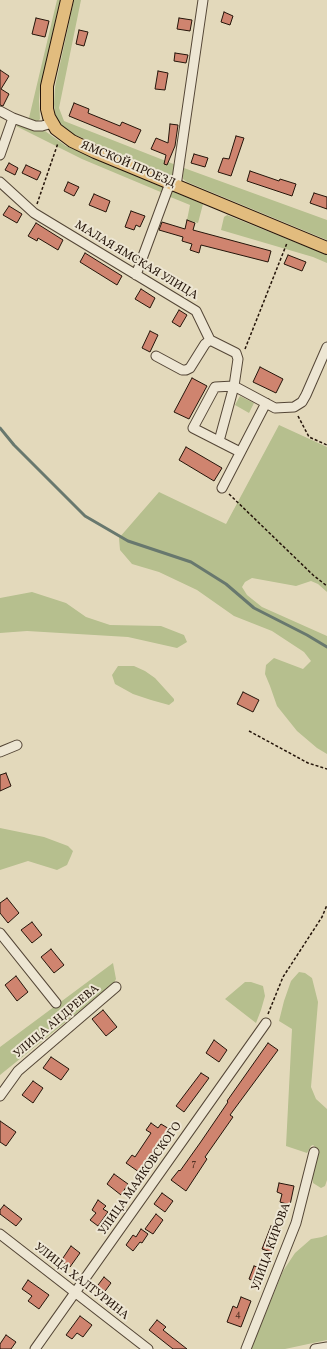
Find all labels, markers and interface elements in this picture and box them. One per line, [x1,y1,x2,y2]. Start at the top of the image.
street label: ЯМСКОЙ ПРОЕЗД [78,139,178,191]
street label: МАЛАЯ ЯМСКАЯ УЛИЦА [72,218,200,304]
street label: УЛИЦА АНДРЕЕВА [11,982,103,1062]
street label: УЛИЦА МАЯКОВСКОГО [96,1120,186,1238]
house number: 7 [192,1158,196,1170]
street label: УЛИЦА КИРОВА [249,1201,295,1293]
street label: УЛИЦА ХАЛТУРИНА [31,1240,131,1324]
house number: 4 [235,1309,241,1321]

